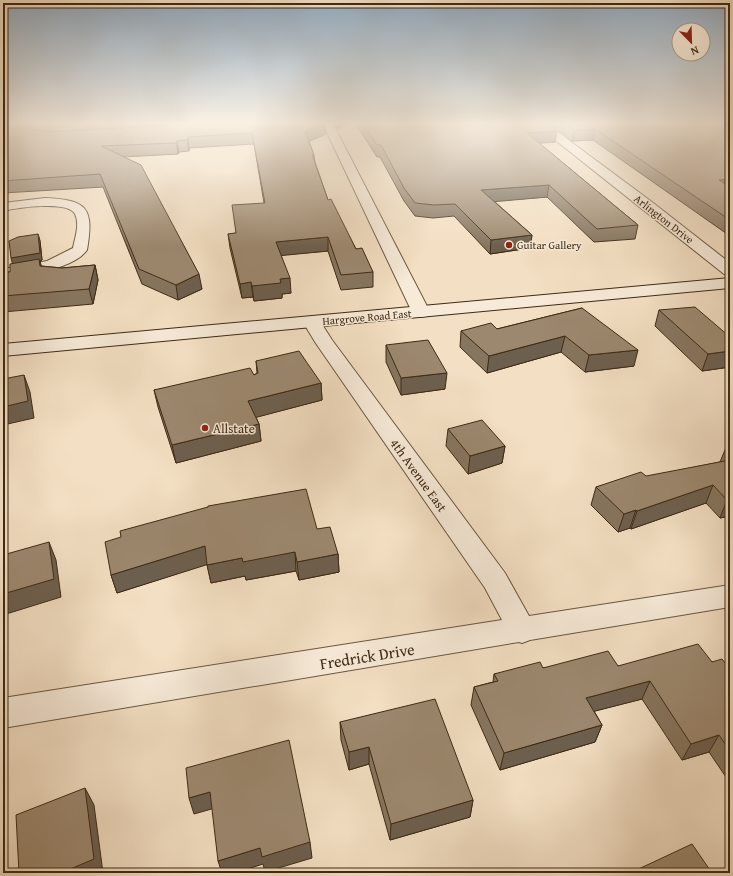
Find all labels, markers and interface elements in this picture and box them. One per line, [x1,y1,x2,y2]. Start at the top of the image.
north arrow [671,22,711,62]
text: N [688,42,701,60]
street label: Arlington Drive [631,191,697,247]
place label: Guitar Gallery [517,237,582,253]
marker: Guitar Gallery [504,240,514,250]
street label: Hargrove Road East [322,305,412,329]
place label: Allstate [213,419,255,438]
marker: Allstate [200,423,210,433]
street label: 4th Avenue East [386,435,452,516]
street label: Fredrick Drive [318,637,416,675]

